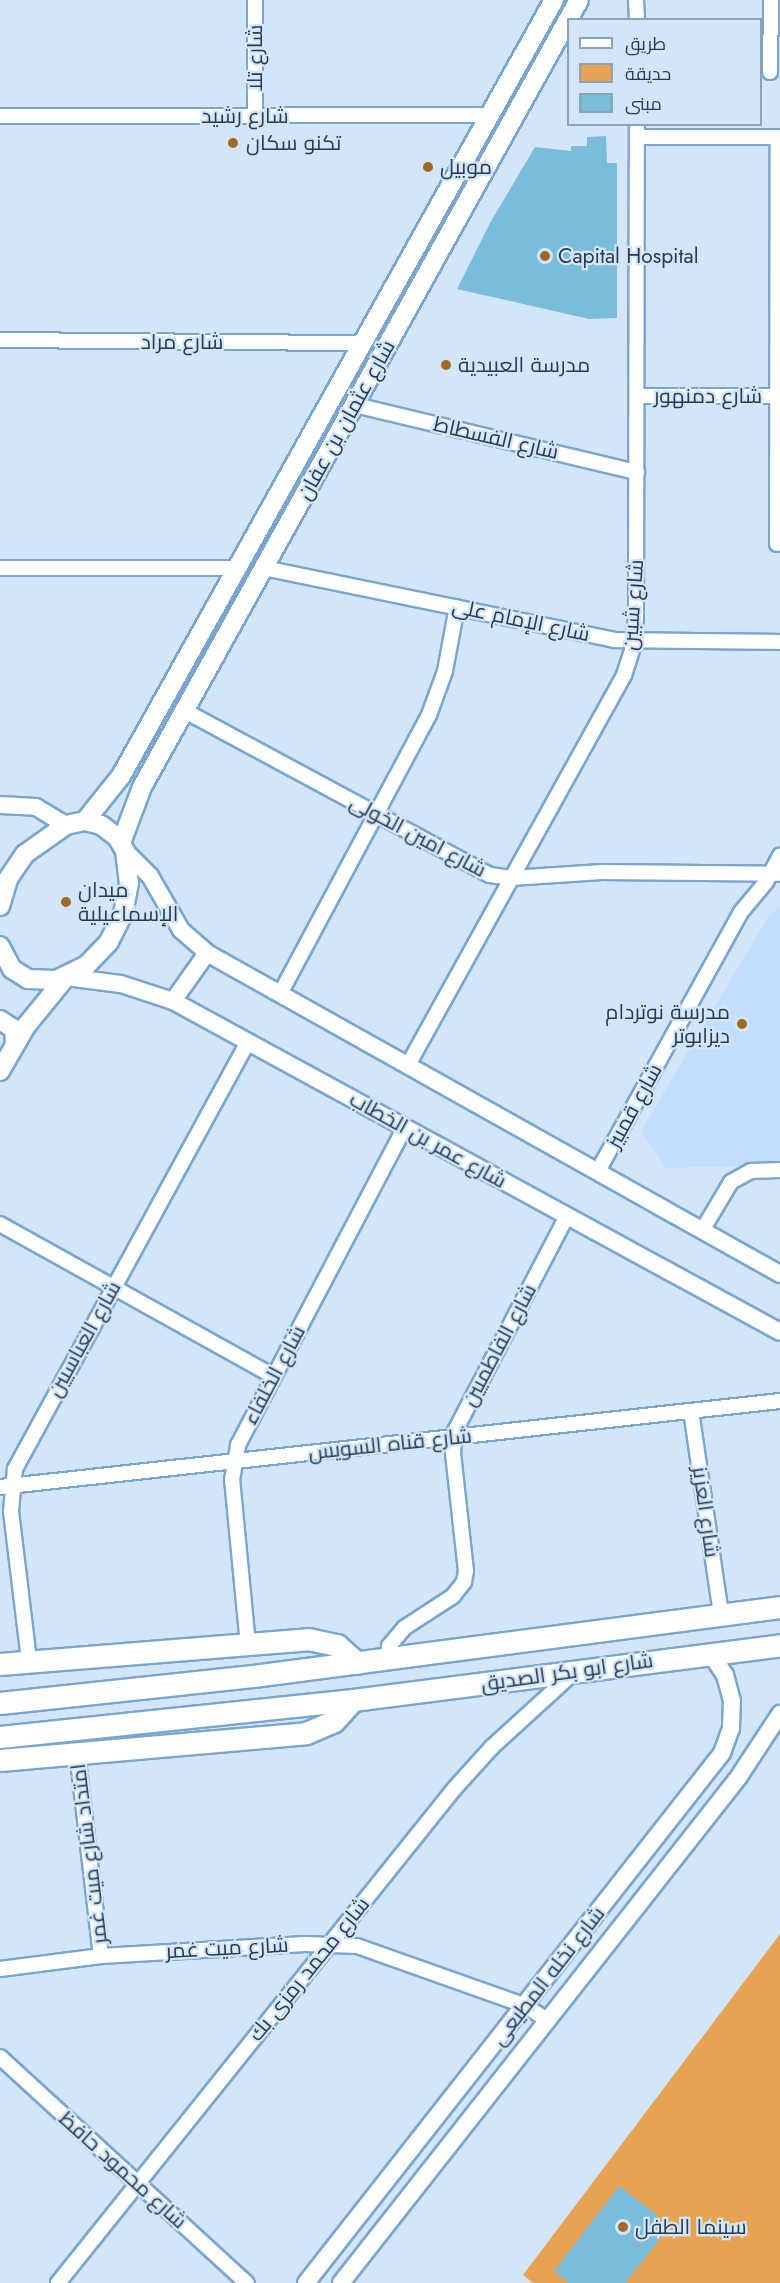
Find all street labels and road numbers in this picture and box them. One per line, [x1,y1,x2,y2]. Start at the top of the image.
street label: شارع تلا [242,25,268,91]
street label: شارع رشيد [201,103,289,129]
street label: شارع مراد [141,329,223,355]
street label: شارع عثمان بن عفان [292,336,400,504]
street label: شارع دمنهور [654,383,762,409]
street label: شارع الفسطاط [431,411,561,465]
street label: شارع شبين [617,559,649,651]
street label: شارع الإمام على [450,593,592,647]
street label: شارع امين الخولى [345,789,491,883]
street label: شارع قمبيز [601,1059,667,1153]
street label: شارع عمر بن الخطاب [345,1086,511,1194]
street label: شارع العباسيين [42,1277,126,1401]
street label: شارع الفاطميين [456,1280,542,1410]
street label: شارع الخلفاء [237,1321,311,1429]
street label: شارع قناه السويس [307,1423,473,1465]
street label: شارع العزيز [687,1465,725,1559]
street label: شارع ابو بكر الصديق [479,1647,655,1697]
street label: امتداد شارع ميت غمر [65,1762,113,1946]
street label: شارع محمد رمزى بك [243,1892,375,2046]
street label: شارع نخله المطيعى [486,1901,610,2051]
street label: شارع ميت غمر [165,1932,289,1964]
street label: شارع محمود حافظ [54,2106,192,2234]

